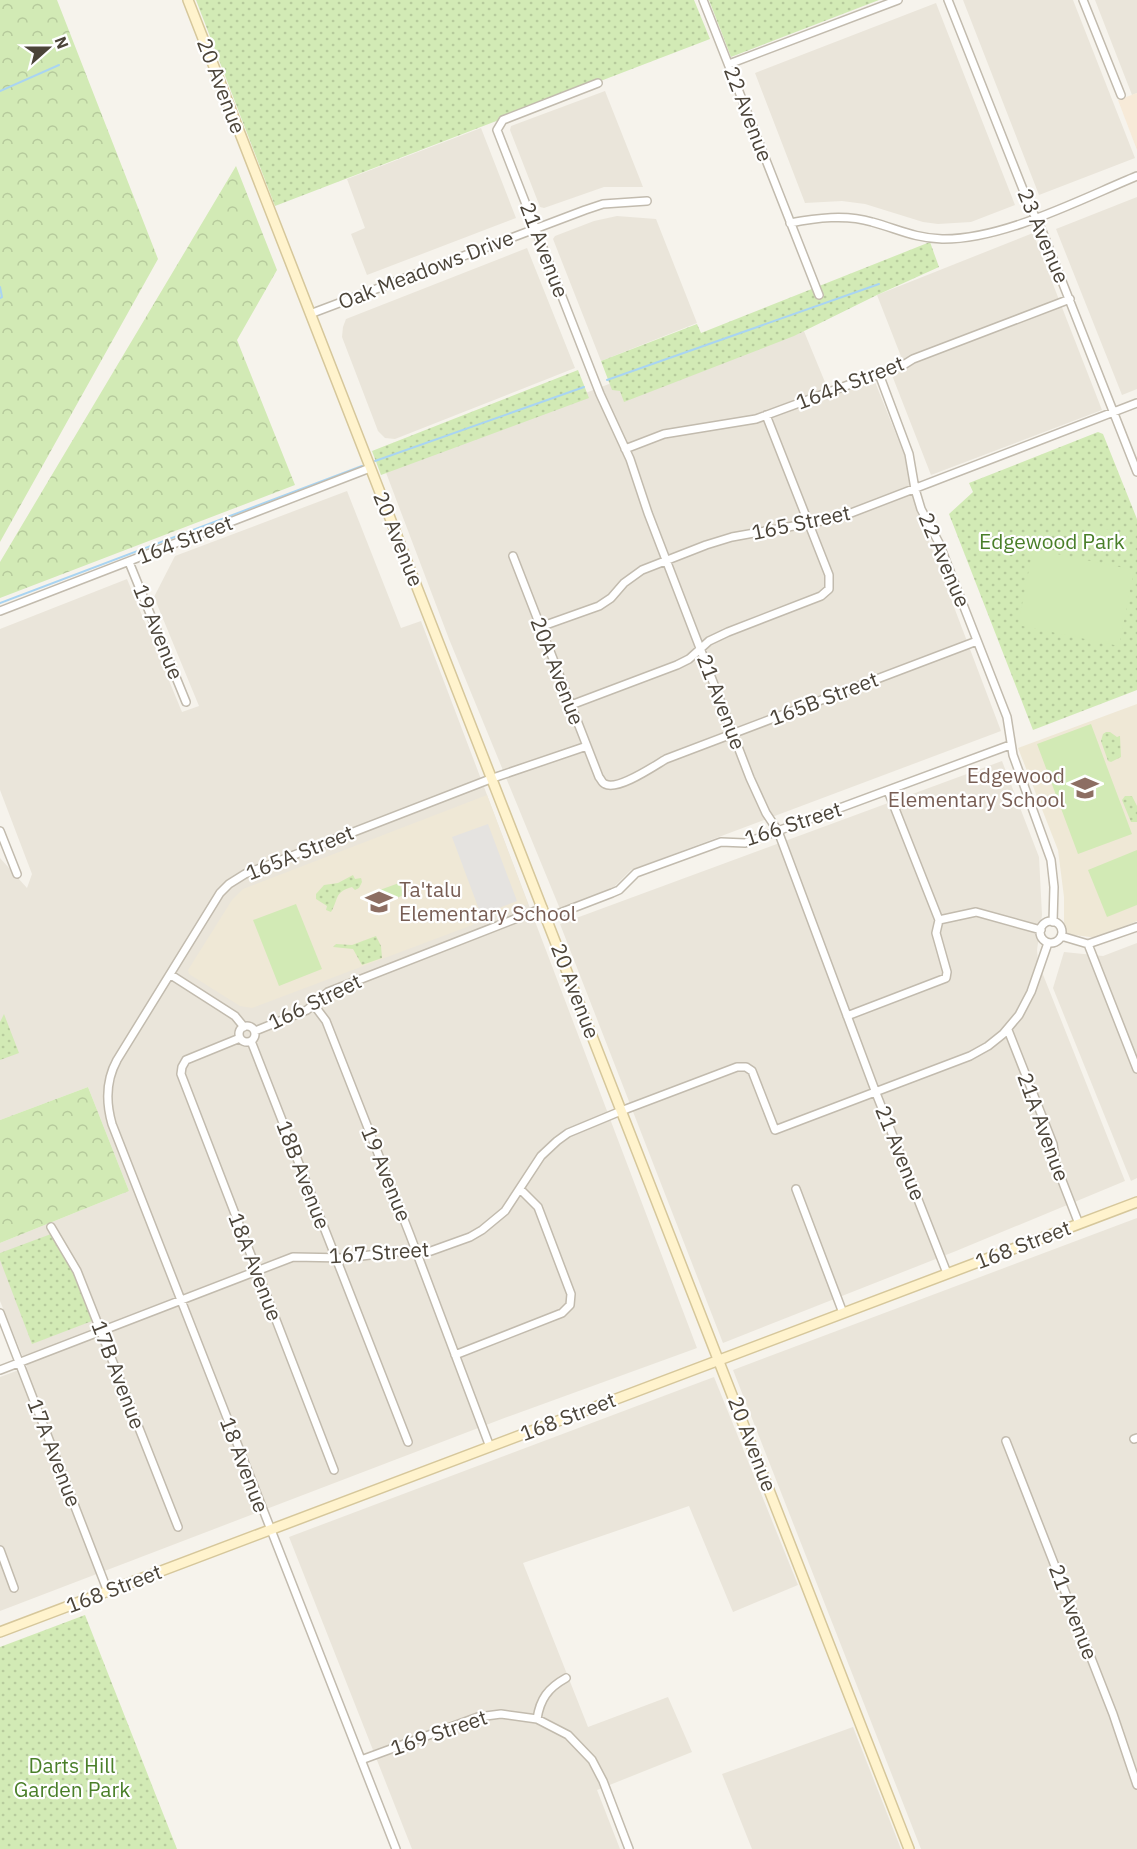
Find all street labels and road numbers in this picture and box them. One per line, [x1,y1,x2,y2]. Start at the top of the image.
street label: 20 Avenue [191,34,253,137]
street label: 22 Avenue [718,62,780,165]
street label: 23 Avenue [1011,184,1076,287]
street label: 21 Avenue [514,198,576,301]
street label: Oak Meadows Drive [334,223,517,315]
street label: 164A Street [791,349,908,416]
street label: 20 Avenue [367,487,431,590]
street label: 165 Street [749,498,853,546]
street label: 164 Street [133,508,237,570]
street label: 22 Avenue [912,508,977,611]
street label: 19 Avenue [127,580,191,683]
street label: 20A Avenue [524,613,591,729]
street label: 21 Avenue [691,650,753,753]
street label: 165B Street [765,665,882,732]
street label: 166 Street [741,794,845,852]
street label: 165A Street [242,818,358,886]
street label: 20 Avenue [545,939,607,1042]
street label: 166 Street [263,967,366,1036]
street label: 21A Avenue [1011,1068,1077,1185]
street label: 21 Avenue [869,1101,933,1204]
street label: 18B Avenue [270,1116,337,1233]
street label: 19 Avenue [355,1122,419,1225]
street label: 18A Avenue [222,1209,289,1325]
street label: 168 Street [971,1213,1075,1275]
street label: 167 Street [328,1235,430,1269]
street label: 17B Avenue [85,1316,152,1433]
street label: 168 Street [516,1385,620,1447]
street label: 20 Avenue [722,1392,784,1495]
street label: 17A Avenue [21,1395,88,1511]
street label: 18 Avenue [214,1413,276,1516]
street label: 168 Street [62,1557,166,1619]
street label: 21 Avenue [1043,1560,1105,1663]
street label: 169 Street [387,1702,491,1762]

